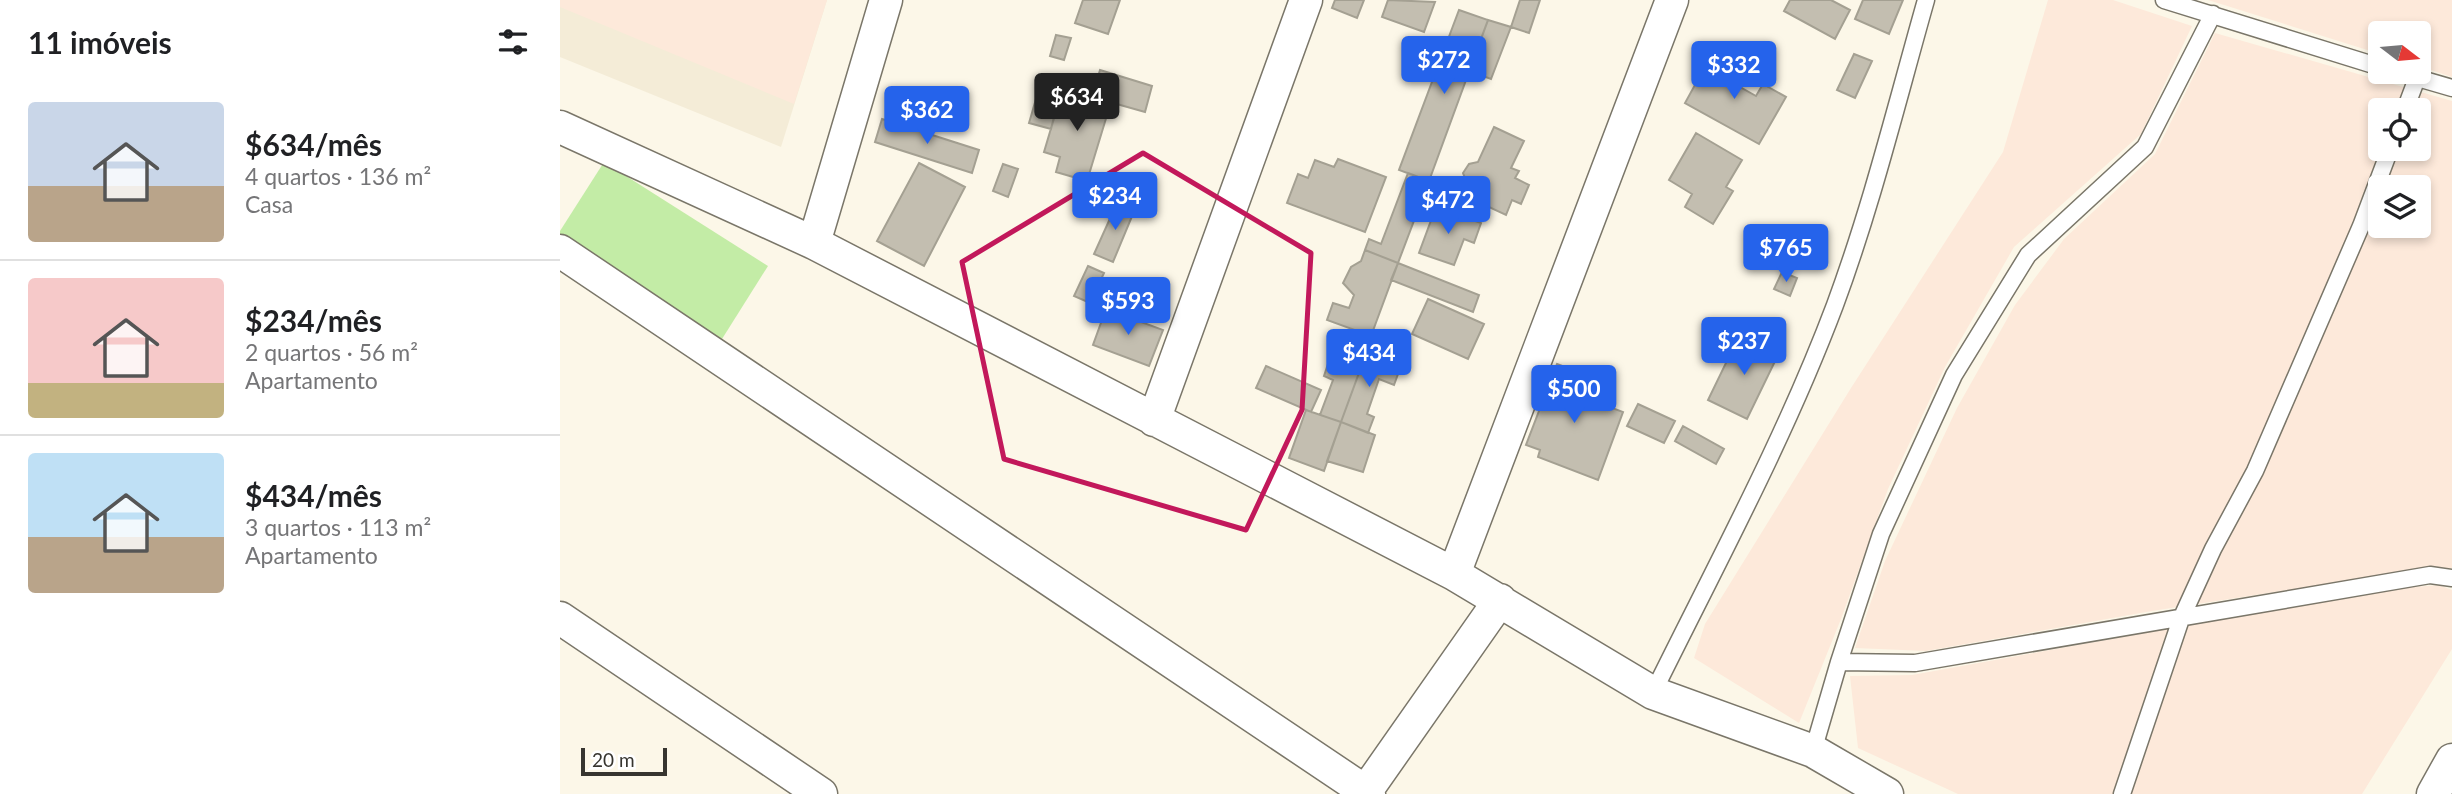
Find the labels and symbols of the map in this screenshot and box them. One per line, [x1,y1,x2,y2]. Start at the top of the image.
north arrow [2368,21,2431,84]
pin: $272 [1403,36,1485,96]
pin: $332 [1693,42,1775,101]
pin: $634 [1036,74,1118,133]
pin: $362 [886,86,968,146]
pin: $234 [1074,173,1156,232]
pin: $472 [1407,176,1489,236]
pin: $765 [1745,224,1827,284]
pin: $593 [1087,278,1169,337]
pin: $237 [1703,318,1785,377]
pin: $434 [1328,330,1410,389]
pin: $500 [1533,366,1615,425]
scale bar [581,745,667,777]

